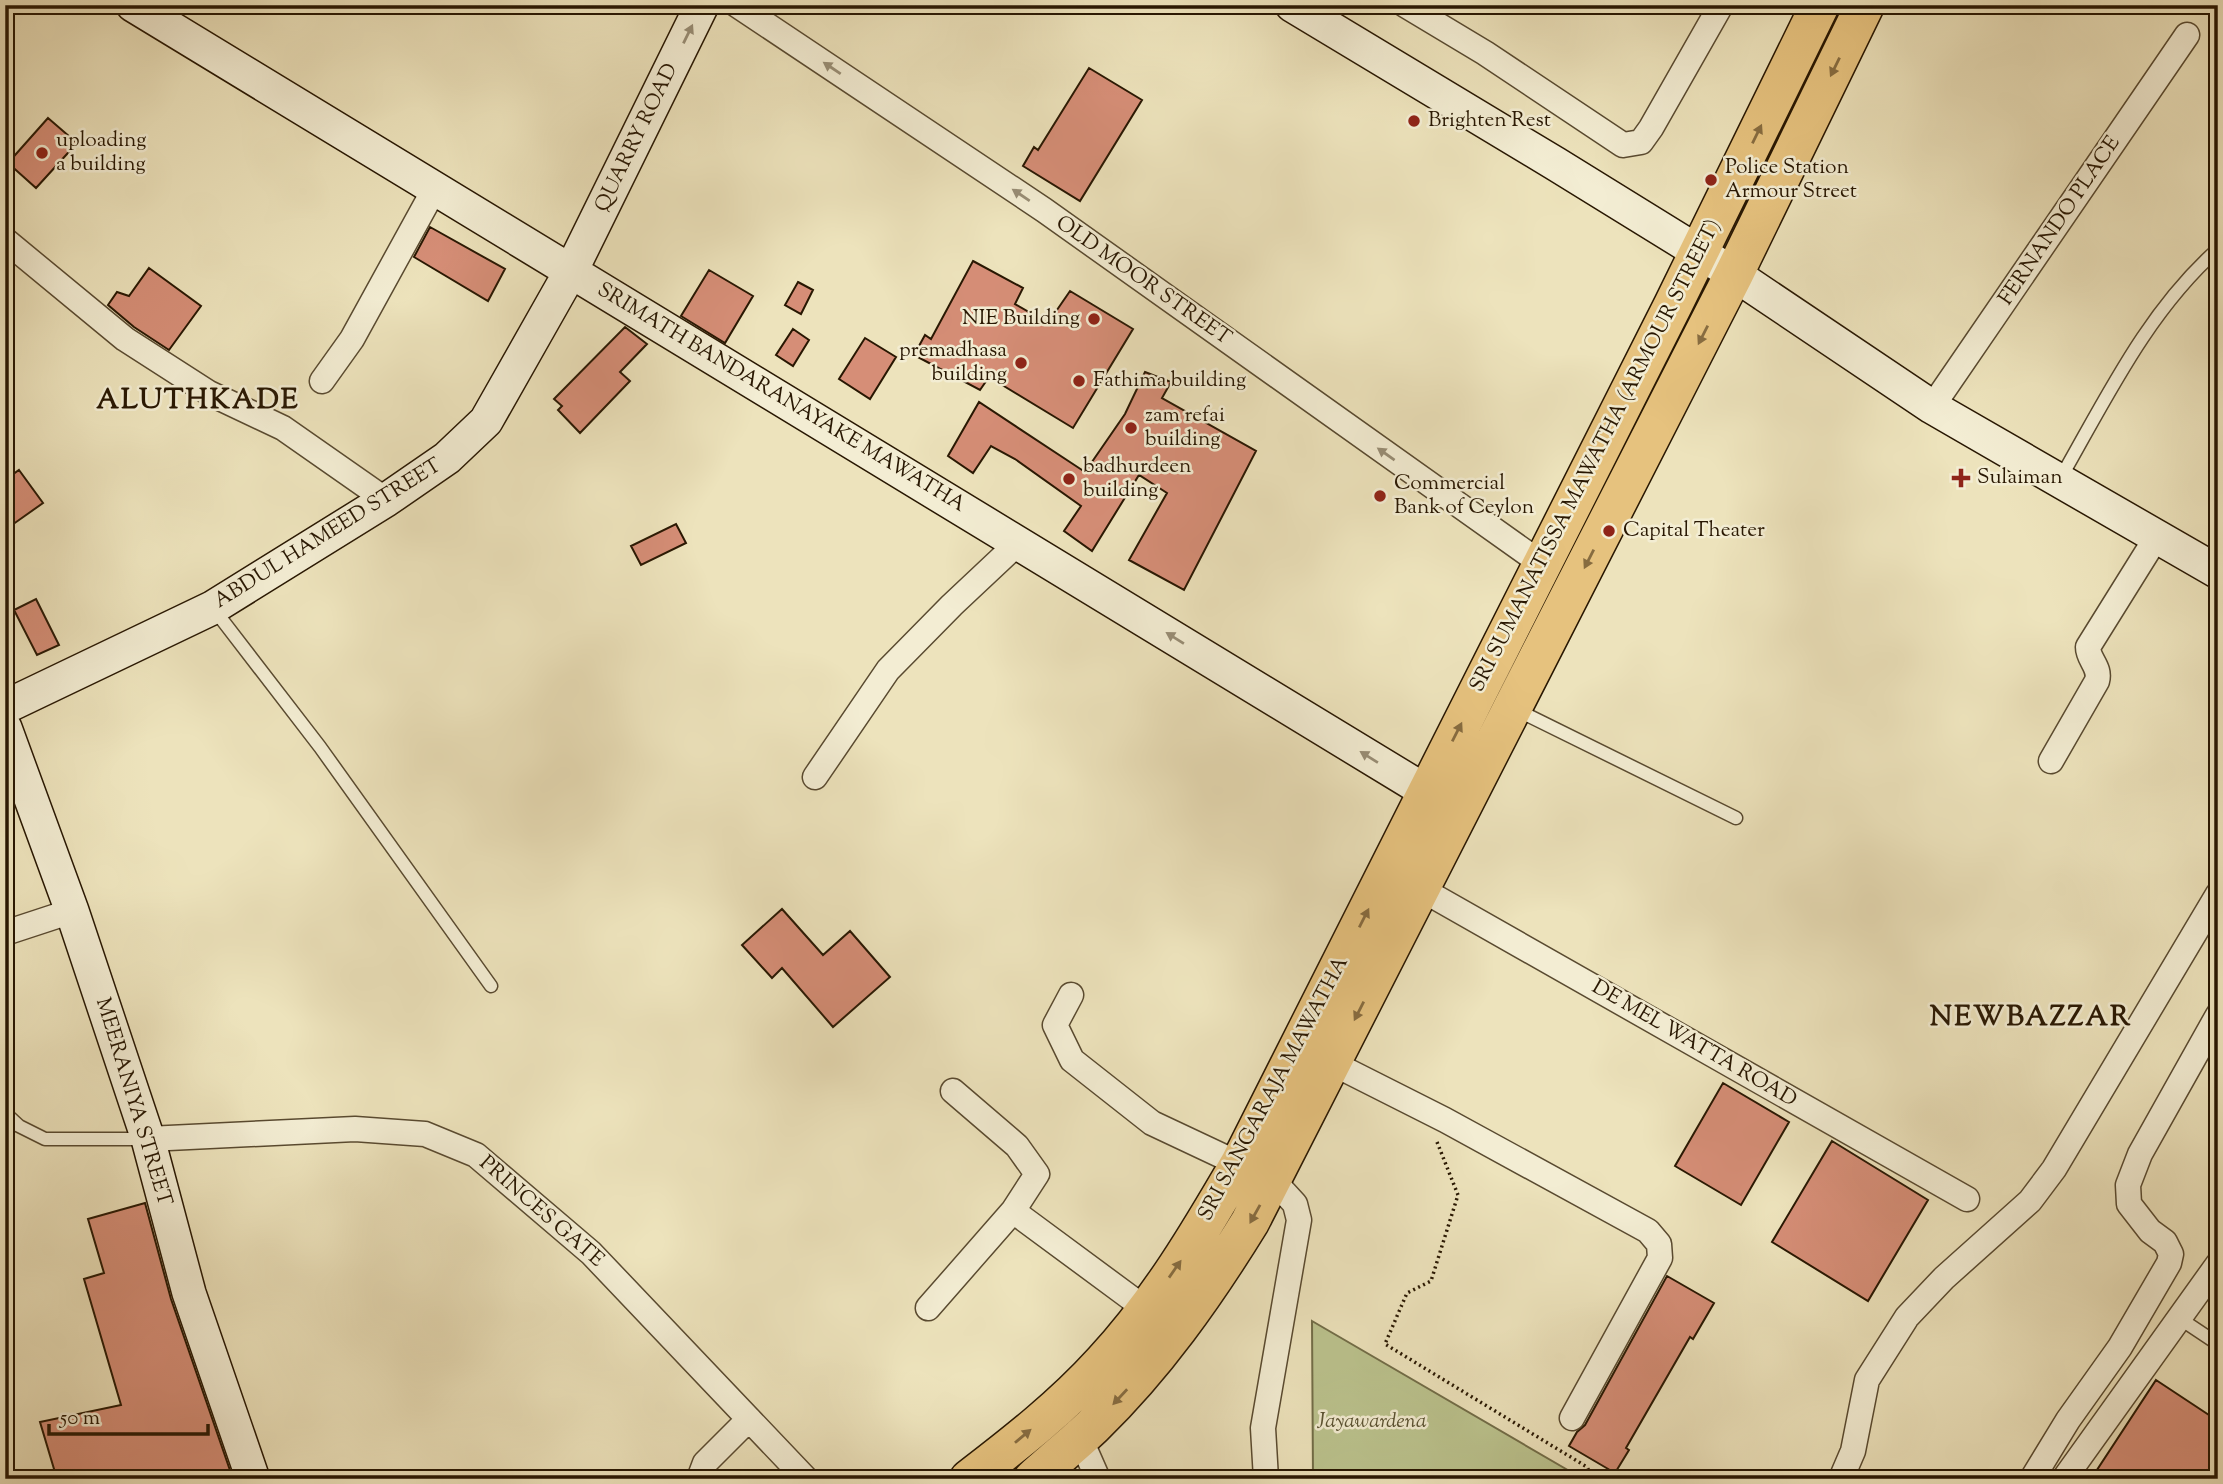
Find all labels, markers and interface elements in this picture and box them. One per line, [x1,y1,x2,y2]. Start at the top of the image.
one-way arrow [682,24,694,44]
one-way arrow [1830,57,1841,77]
street label: QUARRY ROAD [588,58,686,218]
one-way arrow [822,62,841,75]
place label: Brighten Rest [1428,106,1551,136]
marker: Brighten Rest [1406,113,1422,129]
one-way arrow [1751,124,1763,144]
place label: uploading a building [56,126,146,180]
street label: FERNANDO PLACE [1992,130,2128,312]
marker: uploading a building [34,145,50,161]
place label: Police Station Armour Street [1725,153,1857,207]
marker: Police Station Armour Street [1703,172,1719,188]
one-way arrow [1011,189,1030,202]
street label: OLD MOOR STREET [1049,209,1237,353]
street label: SRI SUMANATISSA MAWATHA (ARMOUR STREET) [1463,214,1729,698]
street label: SRIMATH BANDARANAYAKE MAWATHA [591,276,971,520]
place label: NIE Building [962,304,1080,334]
marker: NIE Building [1086,311,1102,327]
one-way arrow [1697,325,1708,345]
place label: premadhasa building [899,336,1007,390]
marker: premadhasa building [1013,355,1029,371]
place label: Fathima building [1093,366,1246,396]
marker: Fathima building [1071,373,1087,389]
district label: ALUTHKADE [96,381,300,421]
place label: zam refai building [1145,401,1225,455]
marker: zam refai building [1123,420,1139,436]
one-way arrow [1377,447,1395,461]
street label: ABDUL HAMEED STREET [208,451,448,616]
place label: badhurdeen building [1083,452,1191,506]
place label: Sulaiman [1977,463,2063,493]
marker: Sulaiman [1951,468,1971,488]
place label: Commercial Bank of Ceylon [1394,469,1534,523]
marker: badhurdeen building [1061,471,1077,487]
marker: Commercial Bank of Ceylon [1372,488,1388,504]
place label: Capital Theater [1623,516,1765,546]
marker: Capital Theater [1601,523,1617,539]
one-way arrow [1583,550,1595,570]
one-way arrow [1165,631,1184,644]
one-way arrow [1451,721,1463,741]
one-way arrow [1359,750,1378,763]
one-way arrow [1358,908,1369,928]
street label: SRI SANGARAJA MAWATHA [1191,951,1357,1227]
street label: DE MEL WATTA ROAD [1586,973,1802,1115]
street label: MEERANIYA STREET [87,994,179,1210]
district label: NEWBAZZAR [1930,998,2132,1038]
one-way arrow [1353,1001,1364,1021]
street label: PRINCES GATE [472,1149,610,1275]
one-way arrow [1249,1204,1261,1224]
one-way arrow [1168,1260,1182,1278]
one-way arrow [1113,1388,1129,1405]
scale bar [49,1393,208,1437]
text: 50 m [59,1404,100,1434]
park label: Jayawardena [1316,1407,1427,1437]
one-way arrow [1013,1429,1031,1444]

